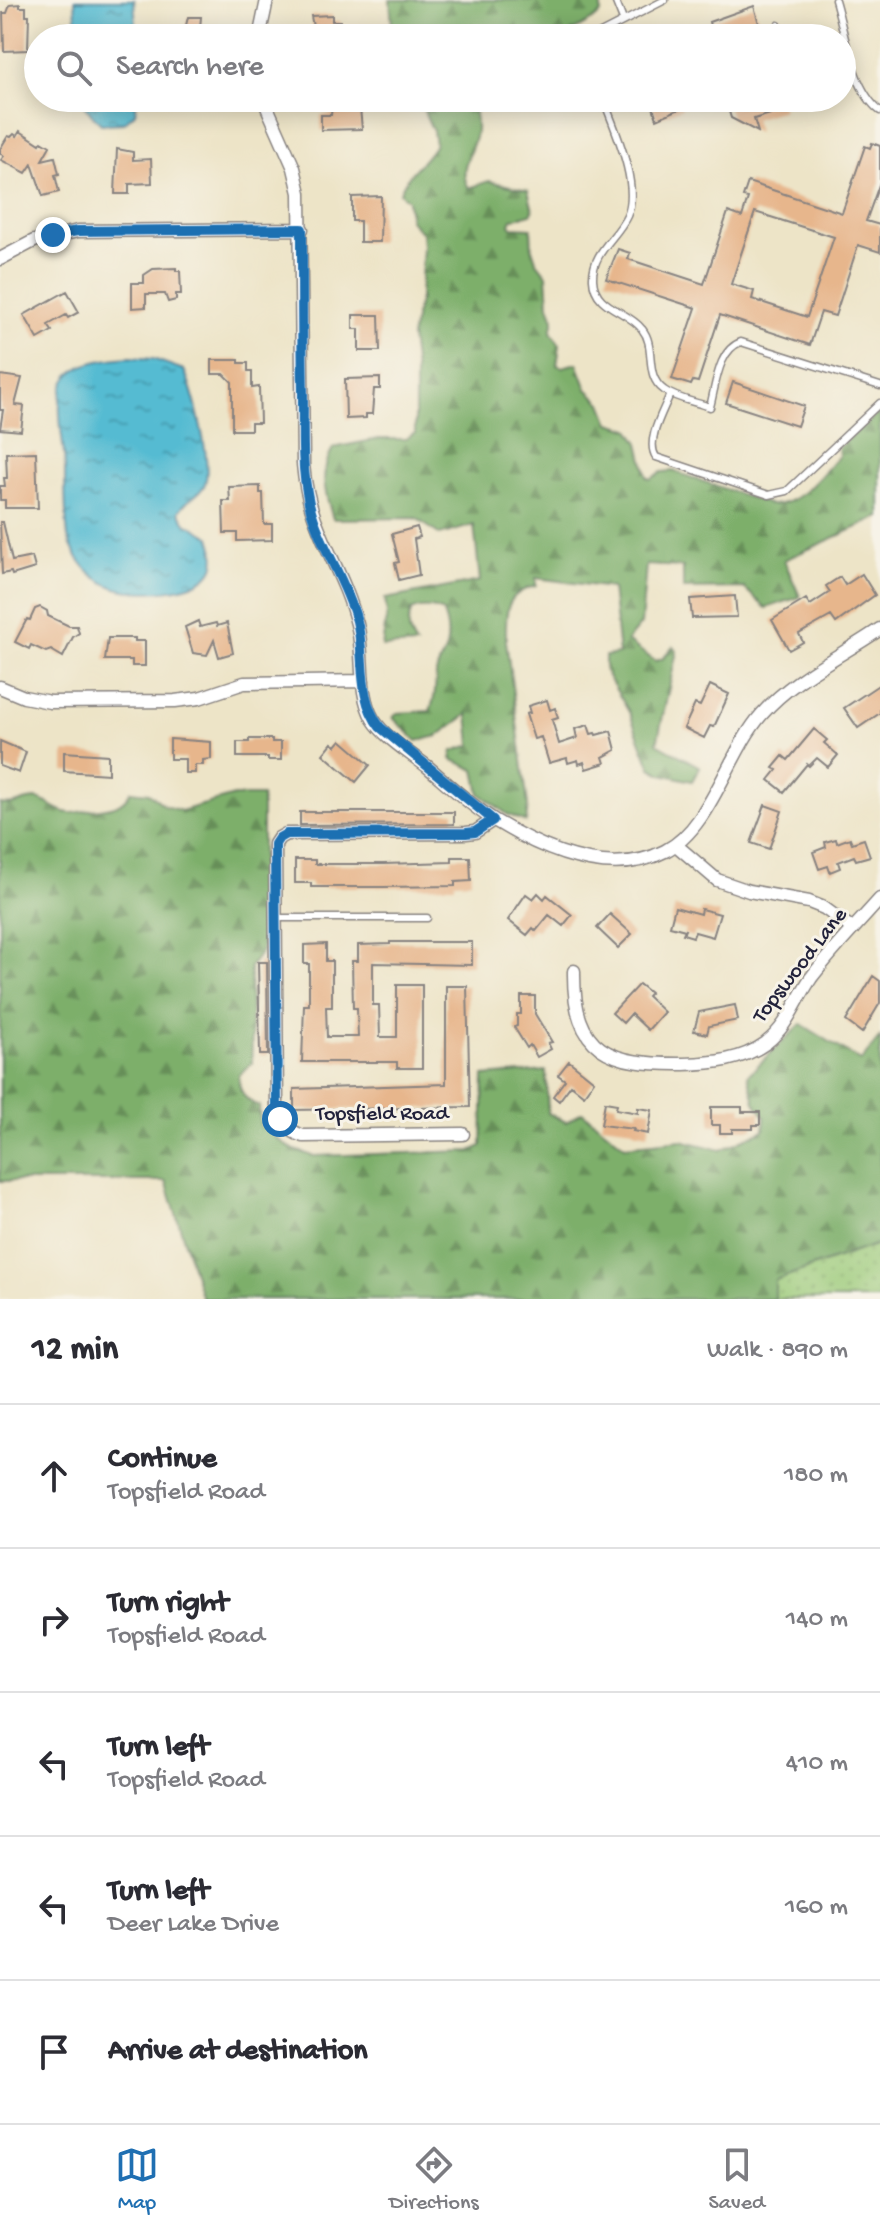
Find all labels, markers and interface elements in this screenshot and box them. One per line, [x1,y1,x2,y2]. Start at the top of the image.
search box [24,24,856,112]
icon: search [52,46,96,90]
text: Search here [116,51,264,86]
route end [35,217,71,253]
street label: Topswood Lane [747,903,854,1030]
route start [262,1101,298,1137]
street label: Topsfield Road [314,1102,450,1128]
text: 12 min [32,1331,118,1371]
text: Walk · 890 m [707,1336,848,1367]
text: Continue [108,1443,217,1478]
icon: ahead [32,1454,76,1498]
text: 180 m [784,1461,848,1492]
text: Topsfield Road [108,1478,265,1509]
text: Turn right [108,1587,228,1622]
icon: right [32,1598,76,1642]
text: 140 m [786,1605,848,1636]
text: Topsfield Road [108,1622,265,1653]
text: Turn left [108,1731,209,1766]
icon: left [32,1742,76,1786]
text: 410 m [786,1749,848,1780]
text: Topsfield Road [108,1766,265,1797]
text: Turn left [108,1875,209,1910]
icon: left [32,1886,76,1930]
text: 160 m [785,1893,848,1924]
text: Deer Lake Drive [108,1910,279,1941]
icon: arrive [32,2030,76,2074]
text: Arrive at destination [108,2035,368,2070]
tab: Map [115,2143,159,2217]
tab: Directions [389,2143,479,2217]
tab: Saved [709,2143,765,2217]

